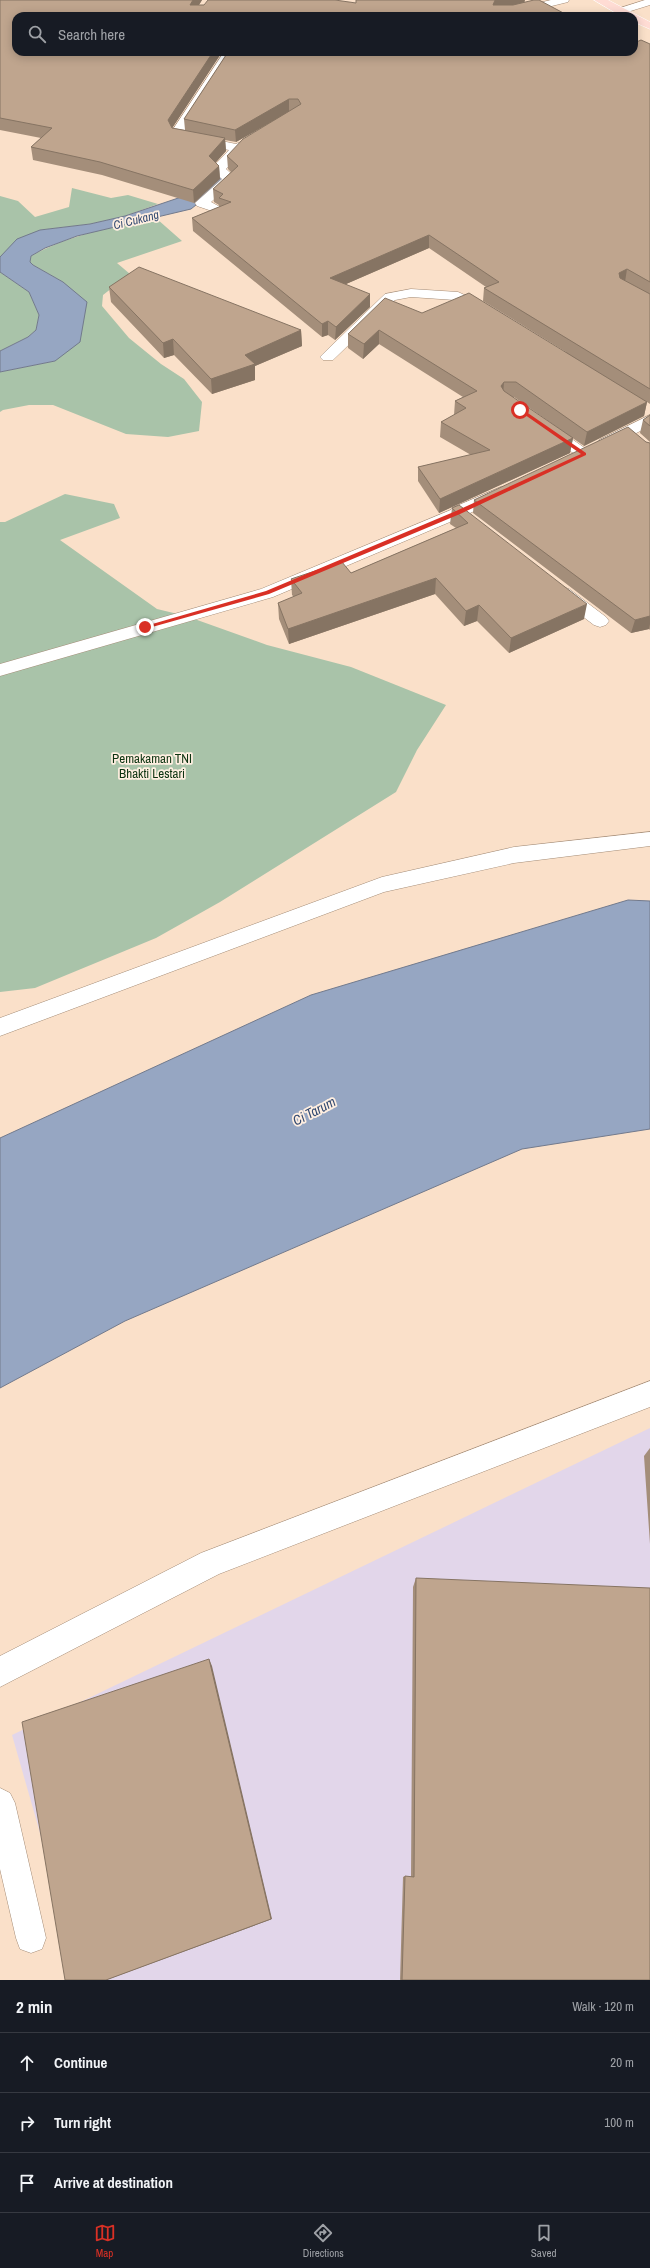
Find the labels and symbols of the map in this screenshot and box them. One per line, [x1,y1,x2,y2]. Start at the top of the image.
water label: Ci Cukang [112,206,161,233]
route start [511,401,529,419]
route end [136,618,154,636]
park label: Pemakaman TNI Bhakti Lestari [112,750,192,782]
water label: Ci Tarum [289,1093,339,1129]

